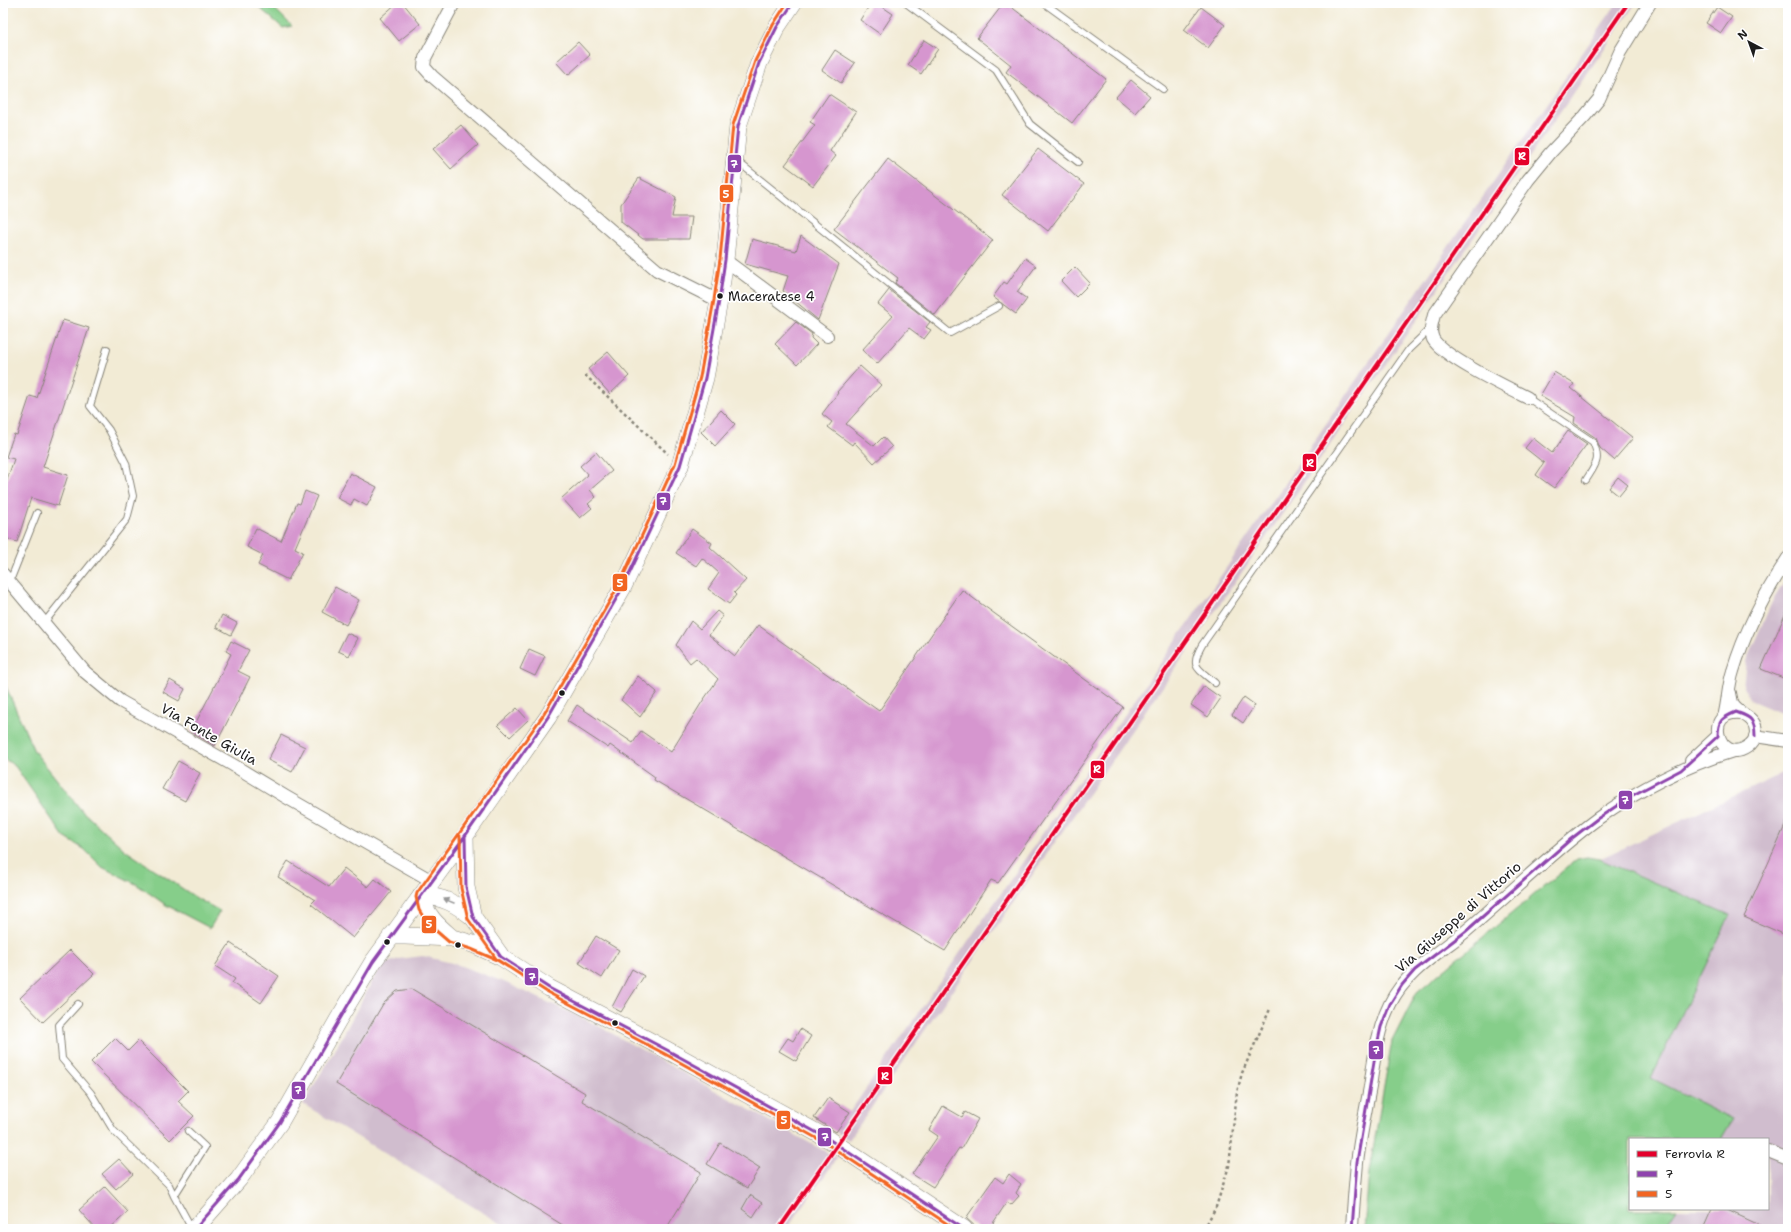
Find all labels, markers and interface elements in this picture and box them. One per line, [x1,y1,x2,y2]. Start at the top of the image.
north arrow [1729,22,1769,62]
text: N [1735,26,1751,43]
line badge: R [1514,147,1530,166]
text: R [1518,149,1526,164]
line badge: 7 [727,154,742,173]
text: 7 [730,157,738,172]
line badge: 5 [719,184,734,203]
text: 5 [723,187,730,202]
place label: Maceratese 4 [728,288,815,305]
marker: Maceratese 4 [715,291,725,301]
line badge: R [1302,453,1317,472]
text: R [1306,456,1314,471]
line badge: 7 [656,492,671,511]
text: 7 [659,494,667,509]
line badge: 5 [612,573,628,592]
text: 5 [617,576,624,591]
unlabelled marker [557,688,567,698]
street label: Via Fonte Giulia [158,699,261,769]
line badge: R [1090,760,1105,779]
text: R [1093,762,1101,777]
line badge: 7 [1618,790,1633,810]
text: 7 [1621,793,1629,808]
street label: Via Giuseppe di Vittorio [1391,857,1525,977]
one-way arrow [444,898,455,904]
line badge: 5 [421,915,437,934]
text: 5 [426,917,433,932]
unlabelled marker [382,937,392,947]
unlabelled marker [453,940,463,950]
line badge: 7 [524,967,539,986]
text: 7 [528,970,536,985]
unlabelled marker [610,1018,620,1028]
line badge: 7 [1368,1040,1384,1060]
text: 7 [1372,1043,1380,1058]
line badge: R [877,1066,893,1085]
text: R [881,1069,889,1084]
line badge: 7 [291,1081,306,1100]
text: 7 [294,1083,302,1098]
line badge: 5 [776,1110,791,1130]
text: 5 [781,1113,788,1128]
line badge: 7 [817,1127,832,1147]
text: 7 [821,1130,829,1145]
legend [1629,1138,1769,1210]
text: Ferrovia R [1665,1146,1725,1162]
text: 7 [1665,1166,1673,1182]
text: 5 [1665,1186,1672,1202]

